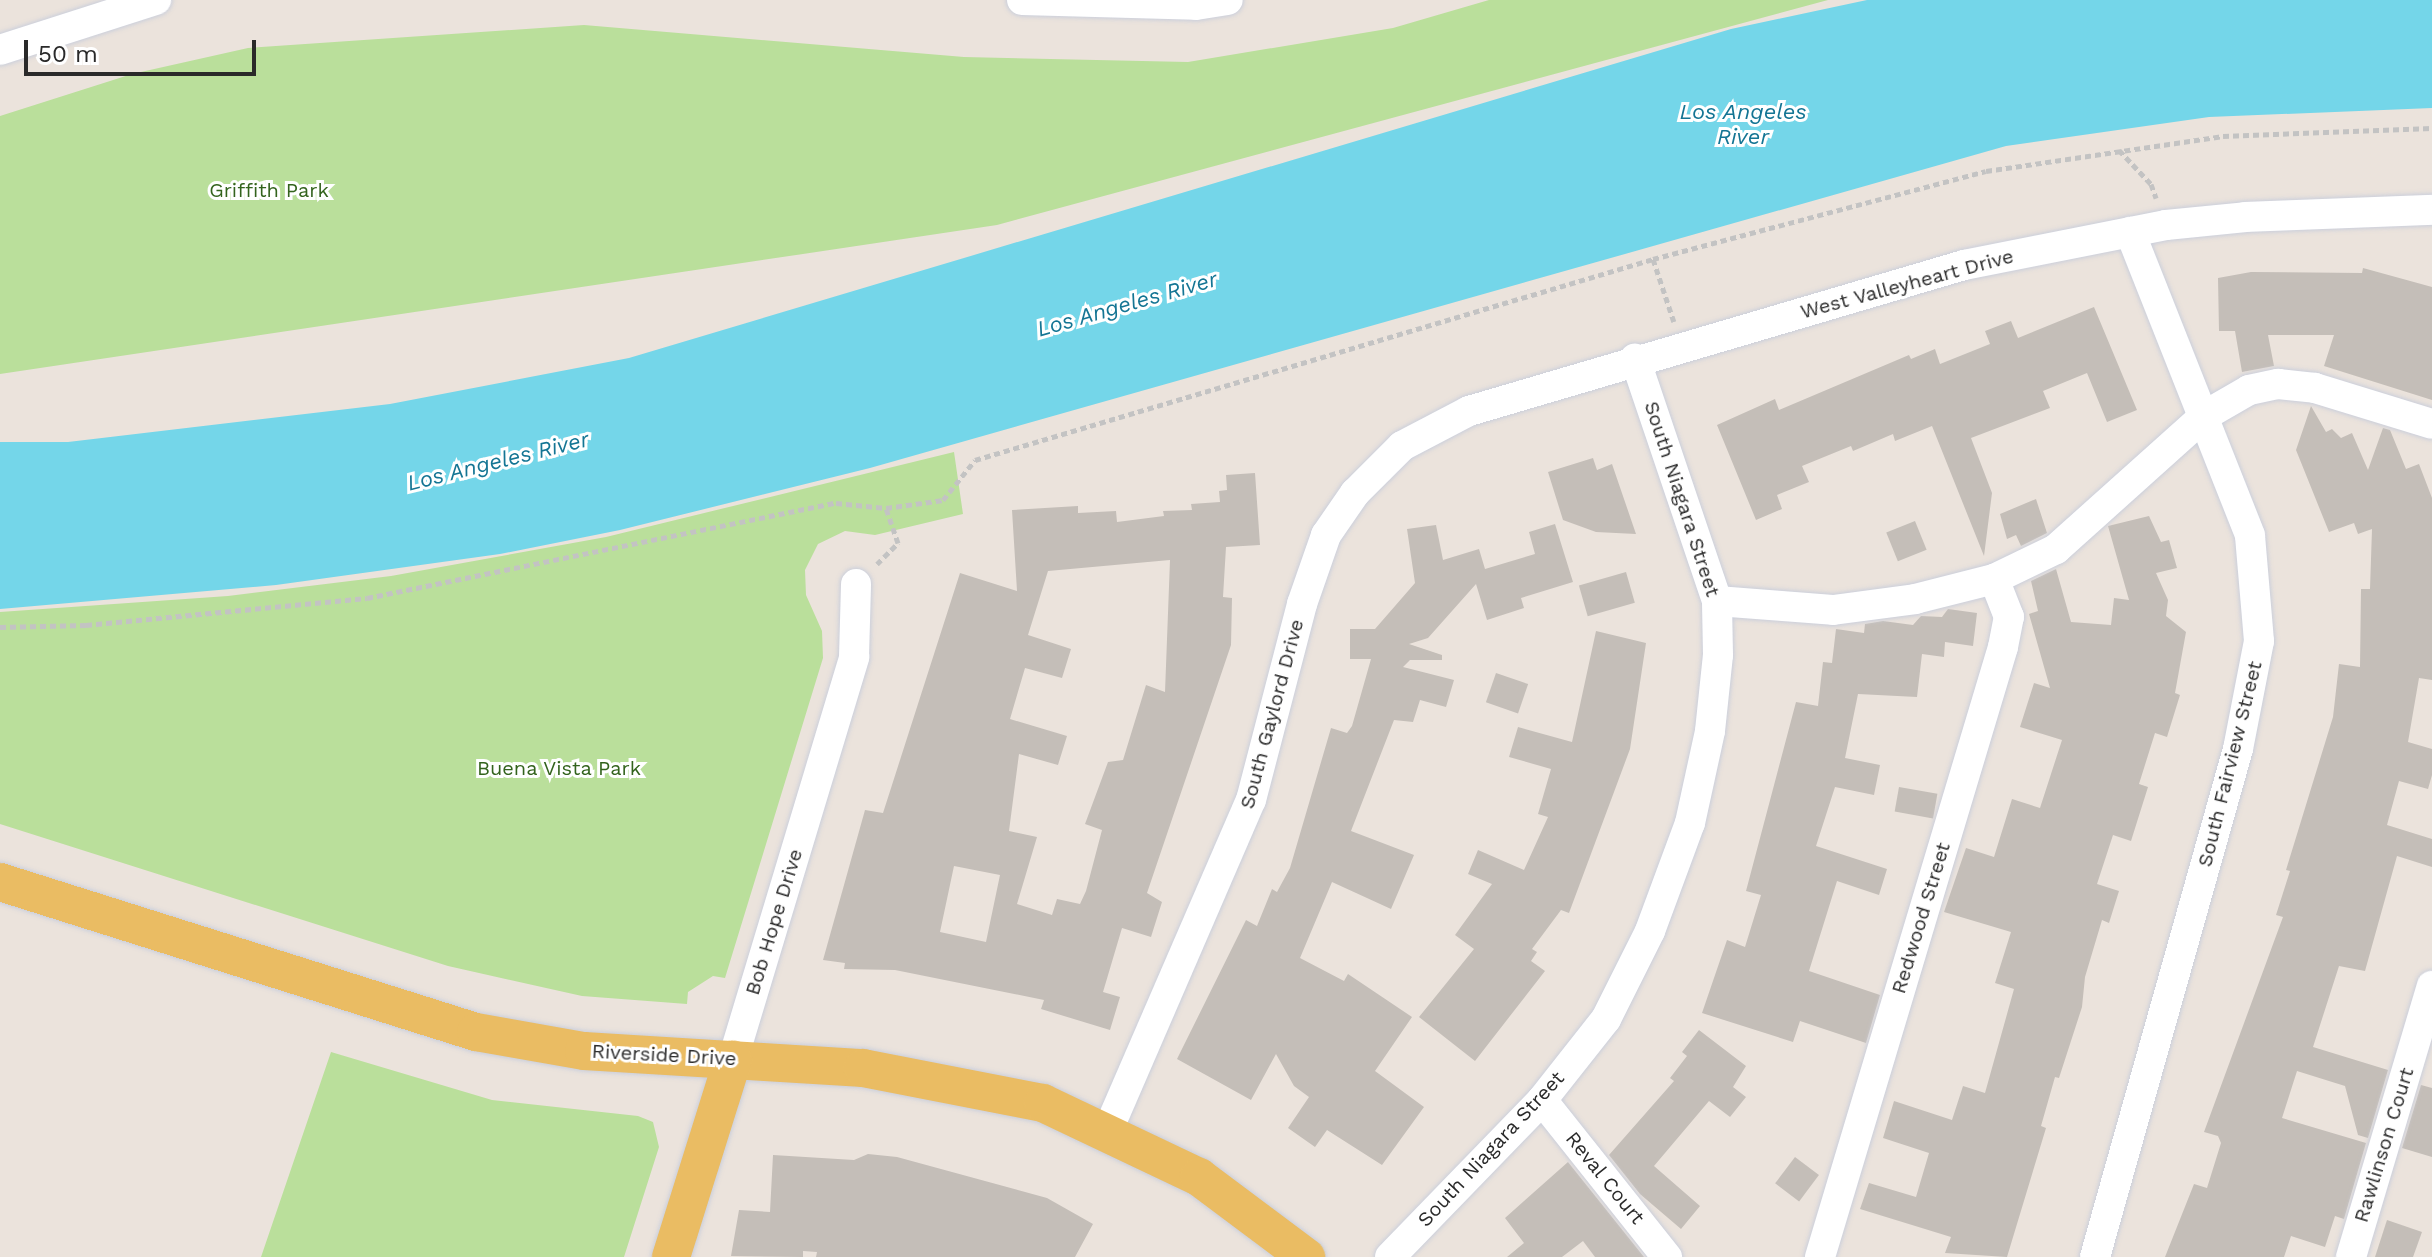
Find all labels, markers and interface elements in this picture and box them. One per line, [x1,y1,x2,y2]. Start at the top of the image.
scale bar [28,24,260,74]
text: 50 m [38,40,98,68]
water label: Los Angeles River [1679,98,1807,150]
park label: Griffith Park [209,178,329,202]
street label: West Valleyheart Drive [1798,244,2016,324]
water label: Los Angeles River [1033,265,1221,343]
street label: South Niagara Street [1639,398,1725,600]
water label: Los Angeles River [404,426,592,496]
street label: South Gaylord Drive [1235,617,1309,811]
street label: South Fairview Street [2193,658,2267,870]
park label: Buena Vista Park [476,756,642,780]
street label: Redwood Street [1887,839,1955,997]
street label: Bob Hope Drive [740,846,808,998]
street label: Riverside Drive [591,1039,737,1071]
street label: Rawlinson Court [2349,1065,2419,1225]
street label: South Niagara Street [1413,1066,1569,1232]
street label: Reval Court [1560,1127,1650,1229]

